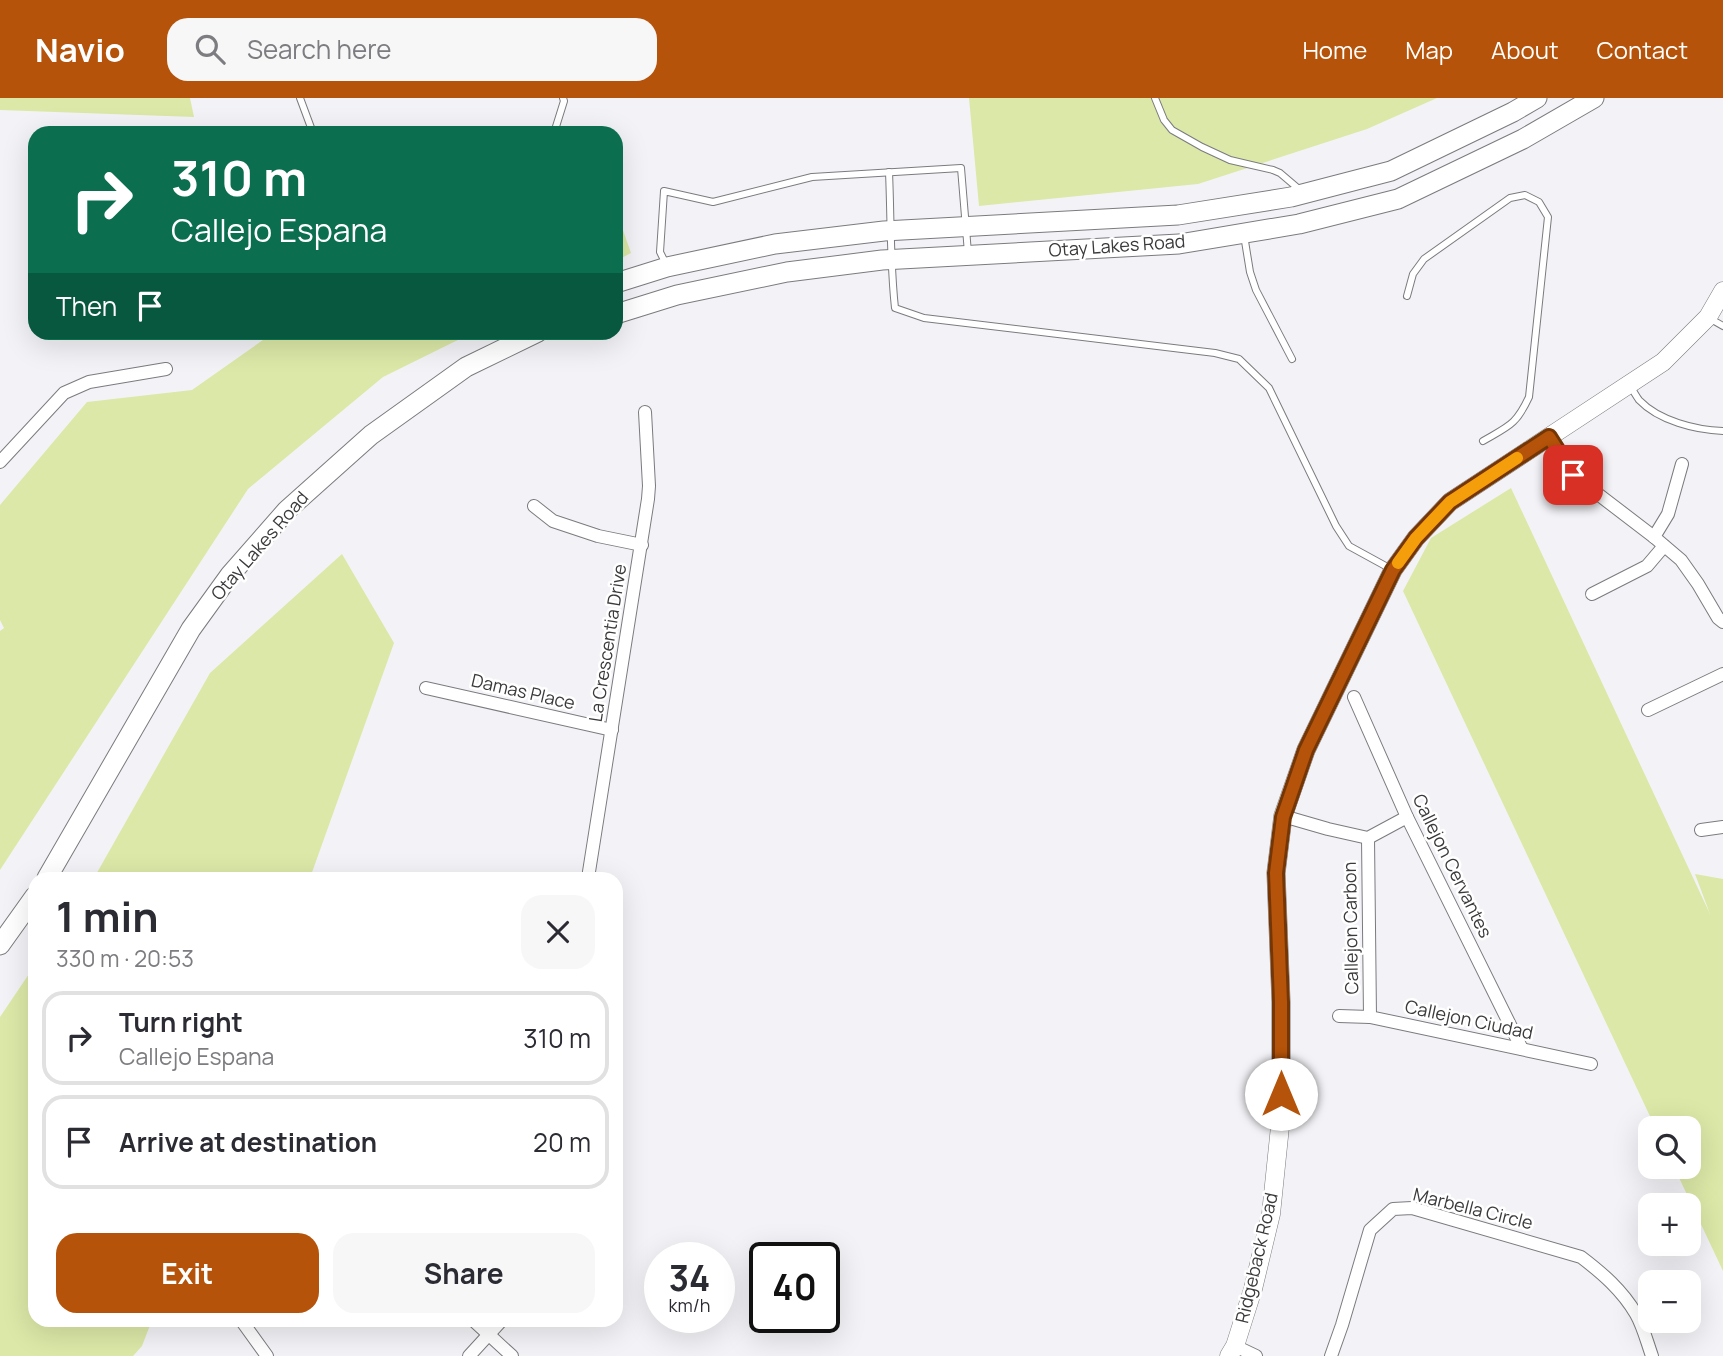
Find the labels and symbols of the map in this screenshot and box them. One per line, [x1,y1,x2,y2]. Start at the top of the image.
street label: Otay Lakes Road [1048,228,1186,262]
pin [1543,445,1603,505]
street label: Otay Lakes Road [205,486,313,605]
street label: La Crescentia Drive [583,562,631,724]
street label: Damas Place [469,667,577,715]
street label: Callejon Cervantes [1408,790,1498,941]
street label: Callejon Carbon [1337,862,1363,995]
street label: Callejon Ciudad [1403,994,1535,1044]
position arrow [1244,1057,1318,1131]
street label: Marbella Circle [1411,1182,1536,1235]
street label: Ridgeback Road [1229,1190,1283,1325]
speed limit sign: 40 [749,1242,840,1333]

